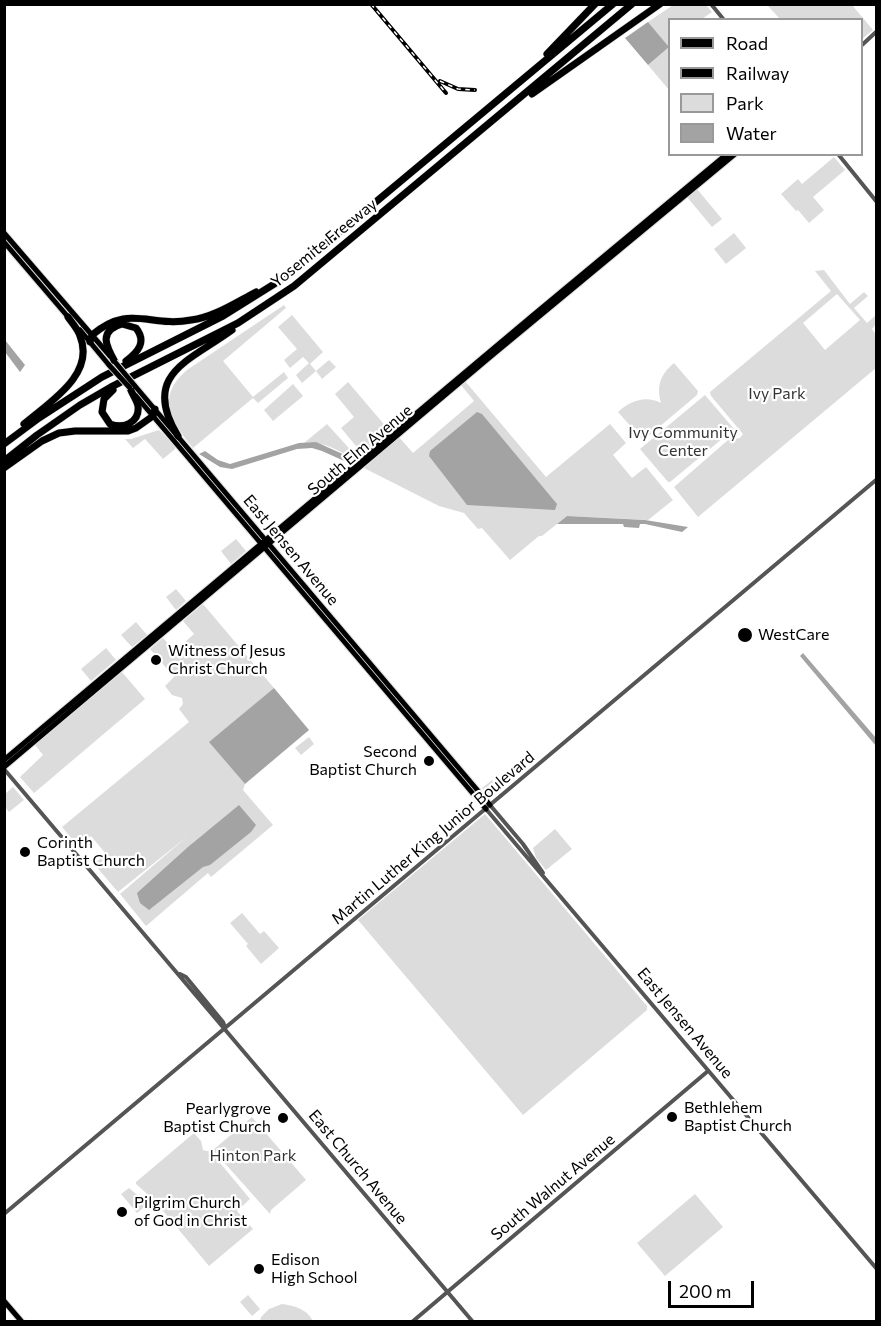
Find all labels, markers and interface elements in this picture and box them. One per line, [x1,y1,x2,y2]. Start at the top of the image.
legend [668,18,863,156]
text: Road [726,32,768,54]
text: Railway [726,62,789,84]
text: Park [726,92,764,114]
text: Water [726,122,777,144]
street label: Yosemite Freeway [267,194,381,292]
park label: Ivy Park [748,384,806,404]
street label: South Elm Avenue [304,401,416,499]
park label: Ivy Community Center [628,423,738,461]
street label: East Jensen Avenue [239,491,343,609]
place label: WestCare [758,625,829,645]
marker: WestCare [736,626,754,644]
place label: Witness of Jesus Christ Church [168,641,286,679]
marker: Witness of Jesus Christ Church [149,653,163,667]
place label: Second Baptist Church [309,742,417,780]
street label: Martin Luther King Junior Boulevard [328,747,538,929]
marker: Second Baptist Church [422,754,436,768]
place label: Corinth Baptist Church [37,833,145,871]
marker: Corinth Baptist Church [18,845,32,859]
street label: East Jensen Avenue [633,964,737,1082]
place label: Bethlehem Baptist Church [684,1098,792,1136]
place label: Pearlygrove Baptist Church [163,1099,271,1137]
street label: East Church Avenue [305,1106,411,1228]
marker: Bethlehem Baptist Church [665,1110,679,1124]
marker: Pearlygrove Baptist Church [276,1111,290,1125]
street label: South Walnut Avenue [487,1130,619,1244]
park label: Hinton Park [210,1146,296,1166]
place label: Pilgrim Church of God in Christ [134,1193,247,1231]
marker: Pilgrim Church of God in Christ [115,1205,129,1219]
place label: Edison High School [271,1250,358,1288]
marker: Edison High School [252,1262,266,1276]
scale bar [671,1269,756,1307]
text: 200 m [679,1280,732,1302]

